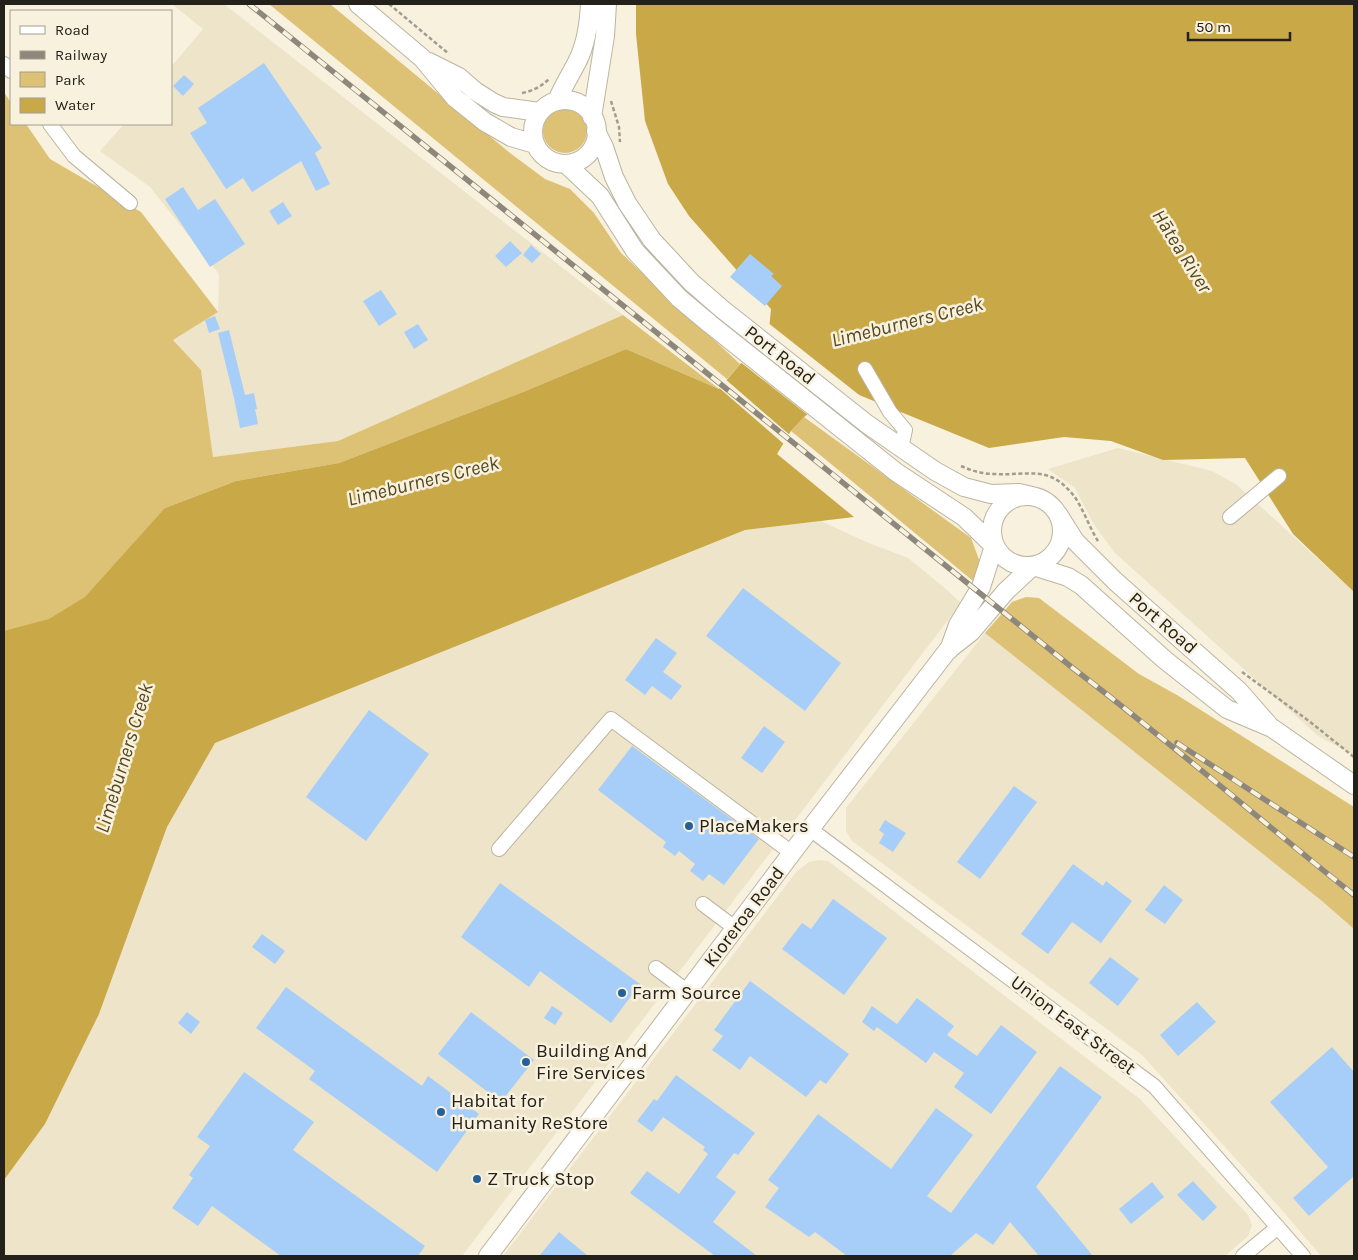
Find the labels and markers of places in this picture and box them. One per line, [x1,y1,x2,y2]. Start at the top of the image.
place label: PlaceMakers [699,815,809,837]
marker: PlaceMakers [683,820,695,832]
place label: Farm Source [632,982,741,1004]
marker: Farm Source [616,987,628,999]
place label: Building And Fire Services [536,1040,648,1084]
marker: Building And Fire Services [520,1056,532,1068]
place label: Habitat for Humanity ReStore [451,1090,608,1134]
marker: Habitat for Humanity ReStore [435,1106,447,1118]
place label: Z Truck Stop [487,1168,594,1190]
marker: Z Truck Stop [471,1173,483,1185]

